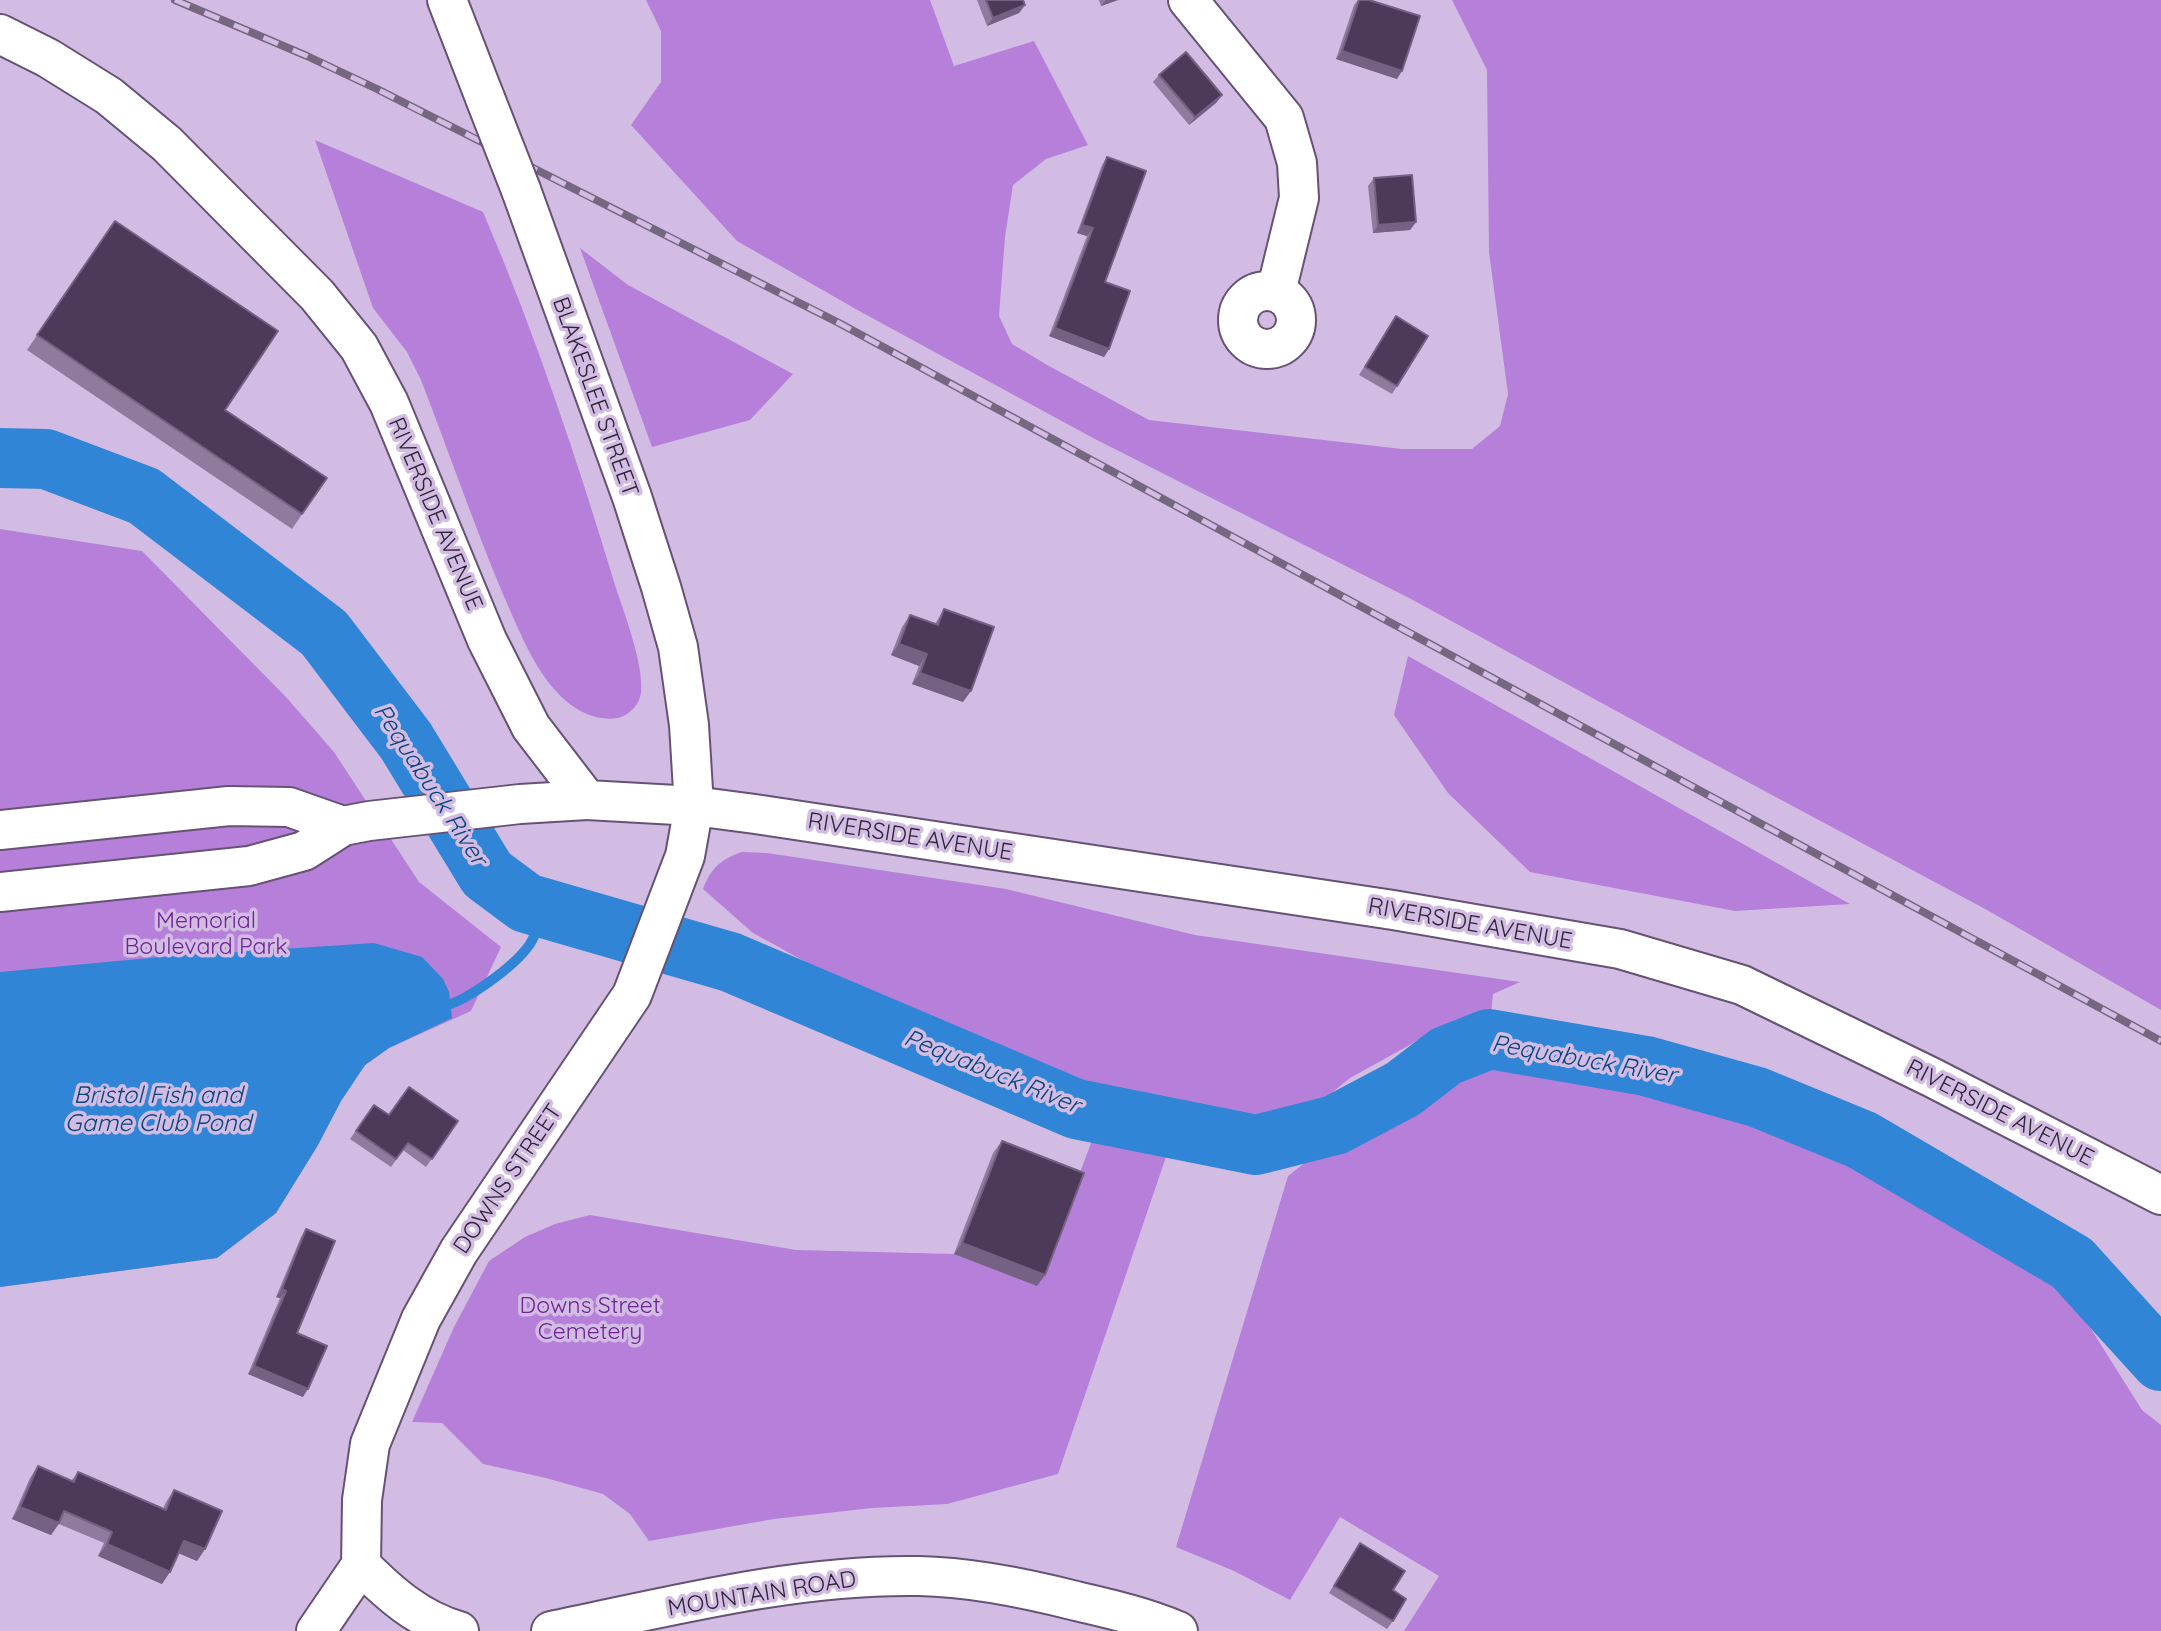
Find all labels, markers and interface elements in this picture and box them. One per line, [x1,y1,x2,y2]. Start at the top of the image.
street label: BLAKESLEE STREET [546,293,644,501]
street label: RIVERSIDE AVENUE [382,413,488,615]
water label: Pequabuck River [367,699,493,871]
street label: RIVERSIDE AVENUE [806,807,1014,867]
street label: RIVERSIDE AVENUE [1366,892,1574,956]
park label: Memorial Boulevard Park [124,907,288,961]
water label: Pequabuck River [900,1024,1084,1120]
water label: Pequabuck River [1489,1030,1679,1090]
street label: RIVERSIDE AVENUE [1902,1054,2098,1172]
water label: Bristol Fish and Game Club Pond [65,1082,251,1138]
street label: DOWNS STREET [448,1099,568,1259]
park label: Downs Street Cemetery [519,1292,661,1346]
street label: MOUNTAIN ROAD [666,1565,858,1623]

